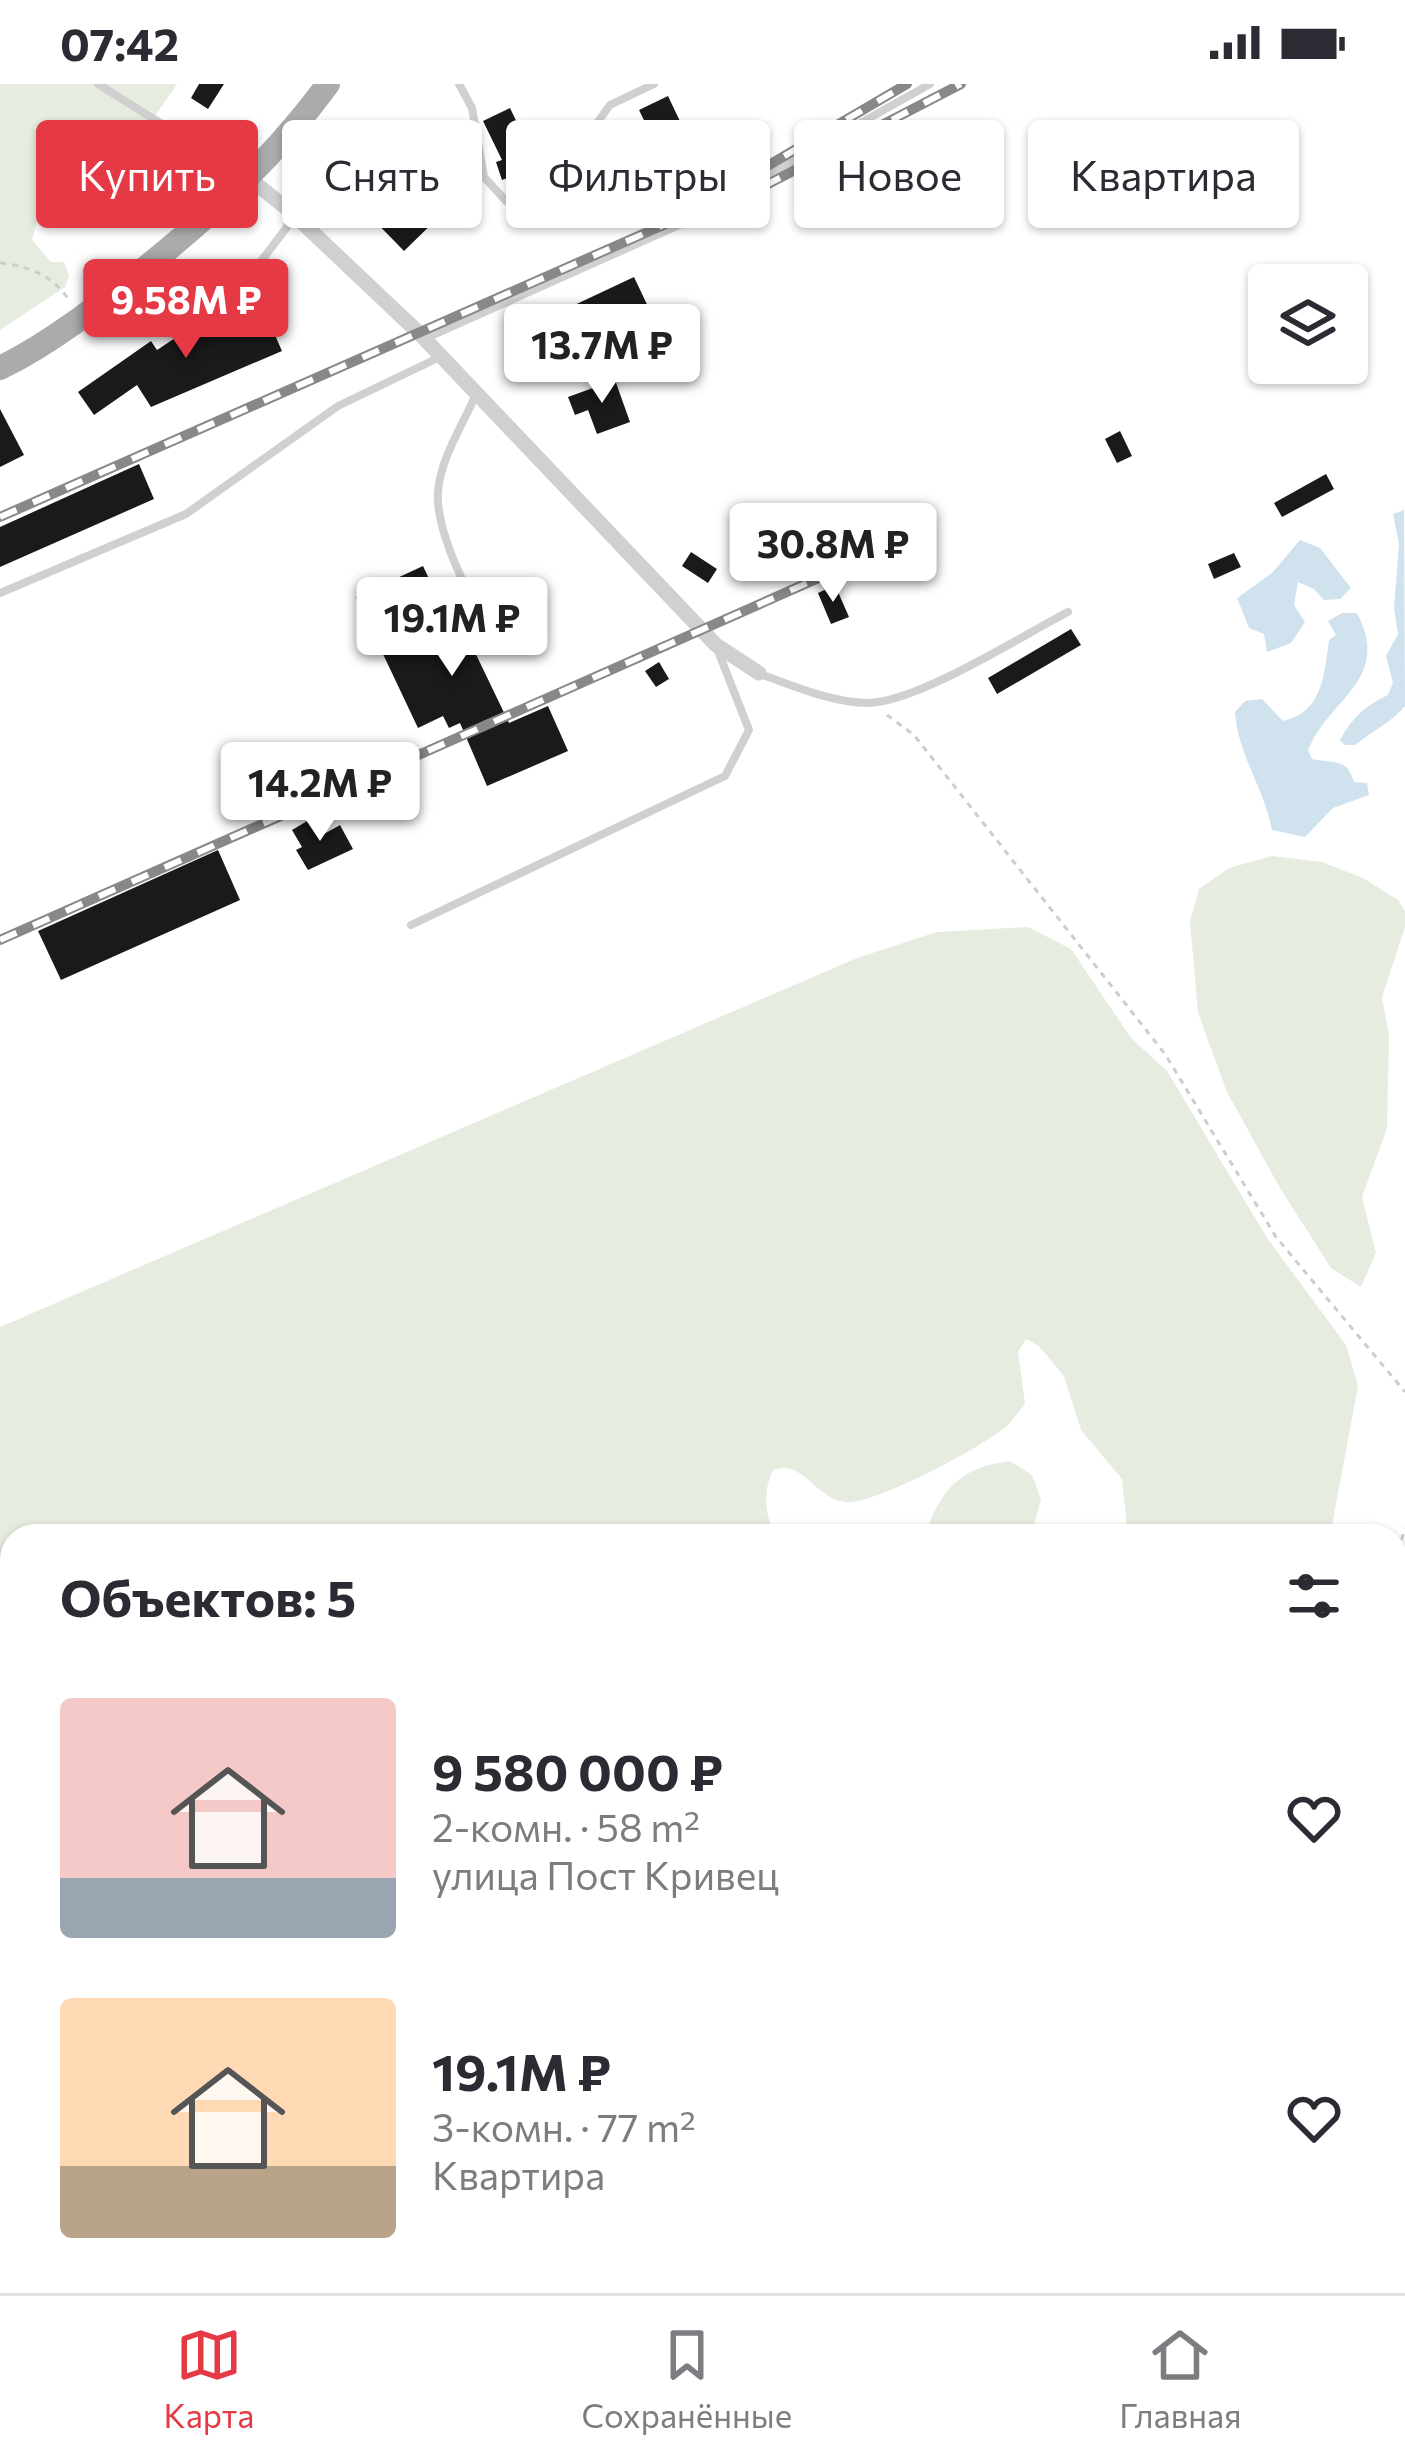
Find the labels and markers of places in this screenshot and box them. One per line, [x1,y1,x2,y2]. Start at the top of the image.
pin: 9.58M ₽ [75,259,297,361]
pin: 13.7M ₽ [491,304,713,406]
pin: 30.8M ₽ [722,503,944,605]
pin: 19.1M ₽ [341,577,563,679]
pin: 14.2M ₽ [209,742,431,844]

